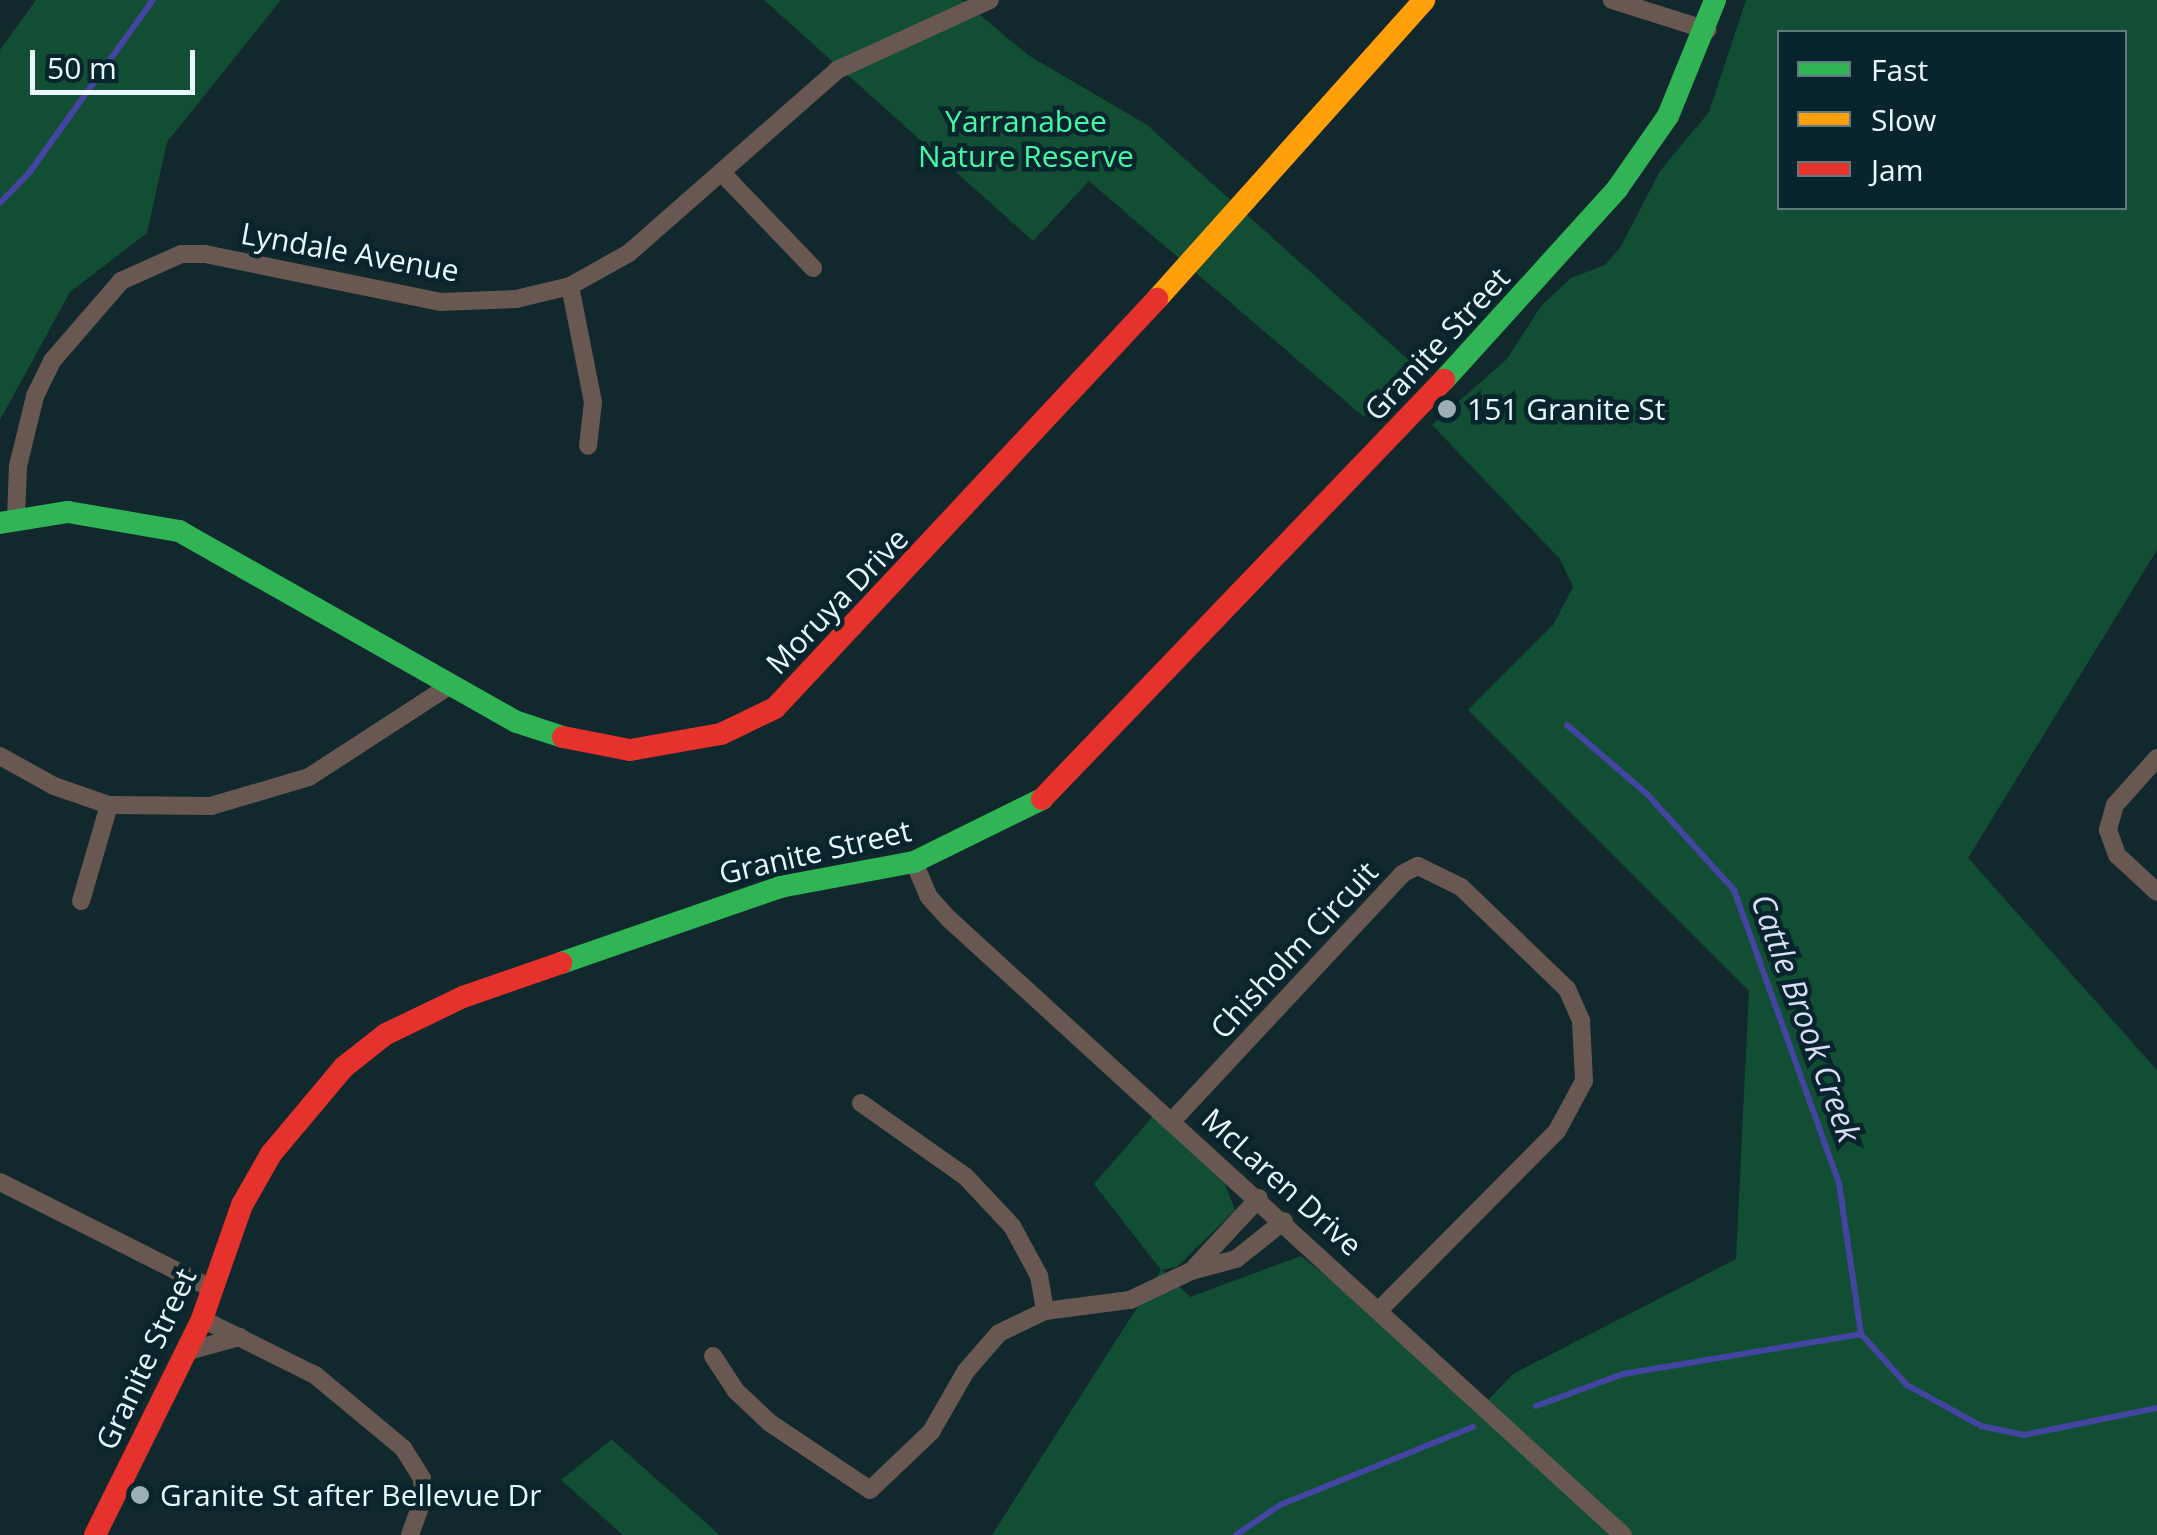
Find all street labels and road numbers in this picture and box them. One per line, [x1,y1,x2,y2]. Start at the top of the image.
street label: Lyndale Avenue [238,215,462,289]
street label: Granite Street [1357,260,1517,428]
street label: Moruya Drive [759,521,915,681]
street label: Granite Street [716,812,914,892]
street label: Chisholm Circuit [1203,854,1385,1046]
street label: McLaren Drive [1195,1101,1369,1263]
street label: Granite Street [88,1263,204,1455]

